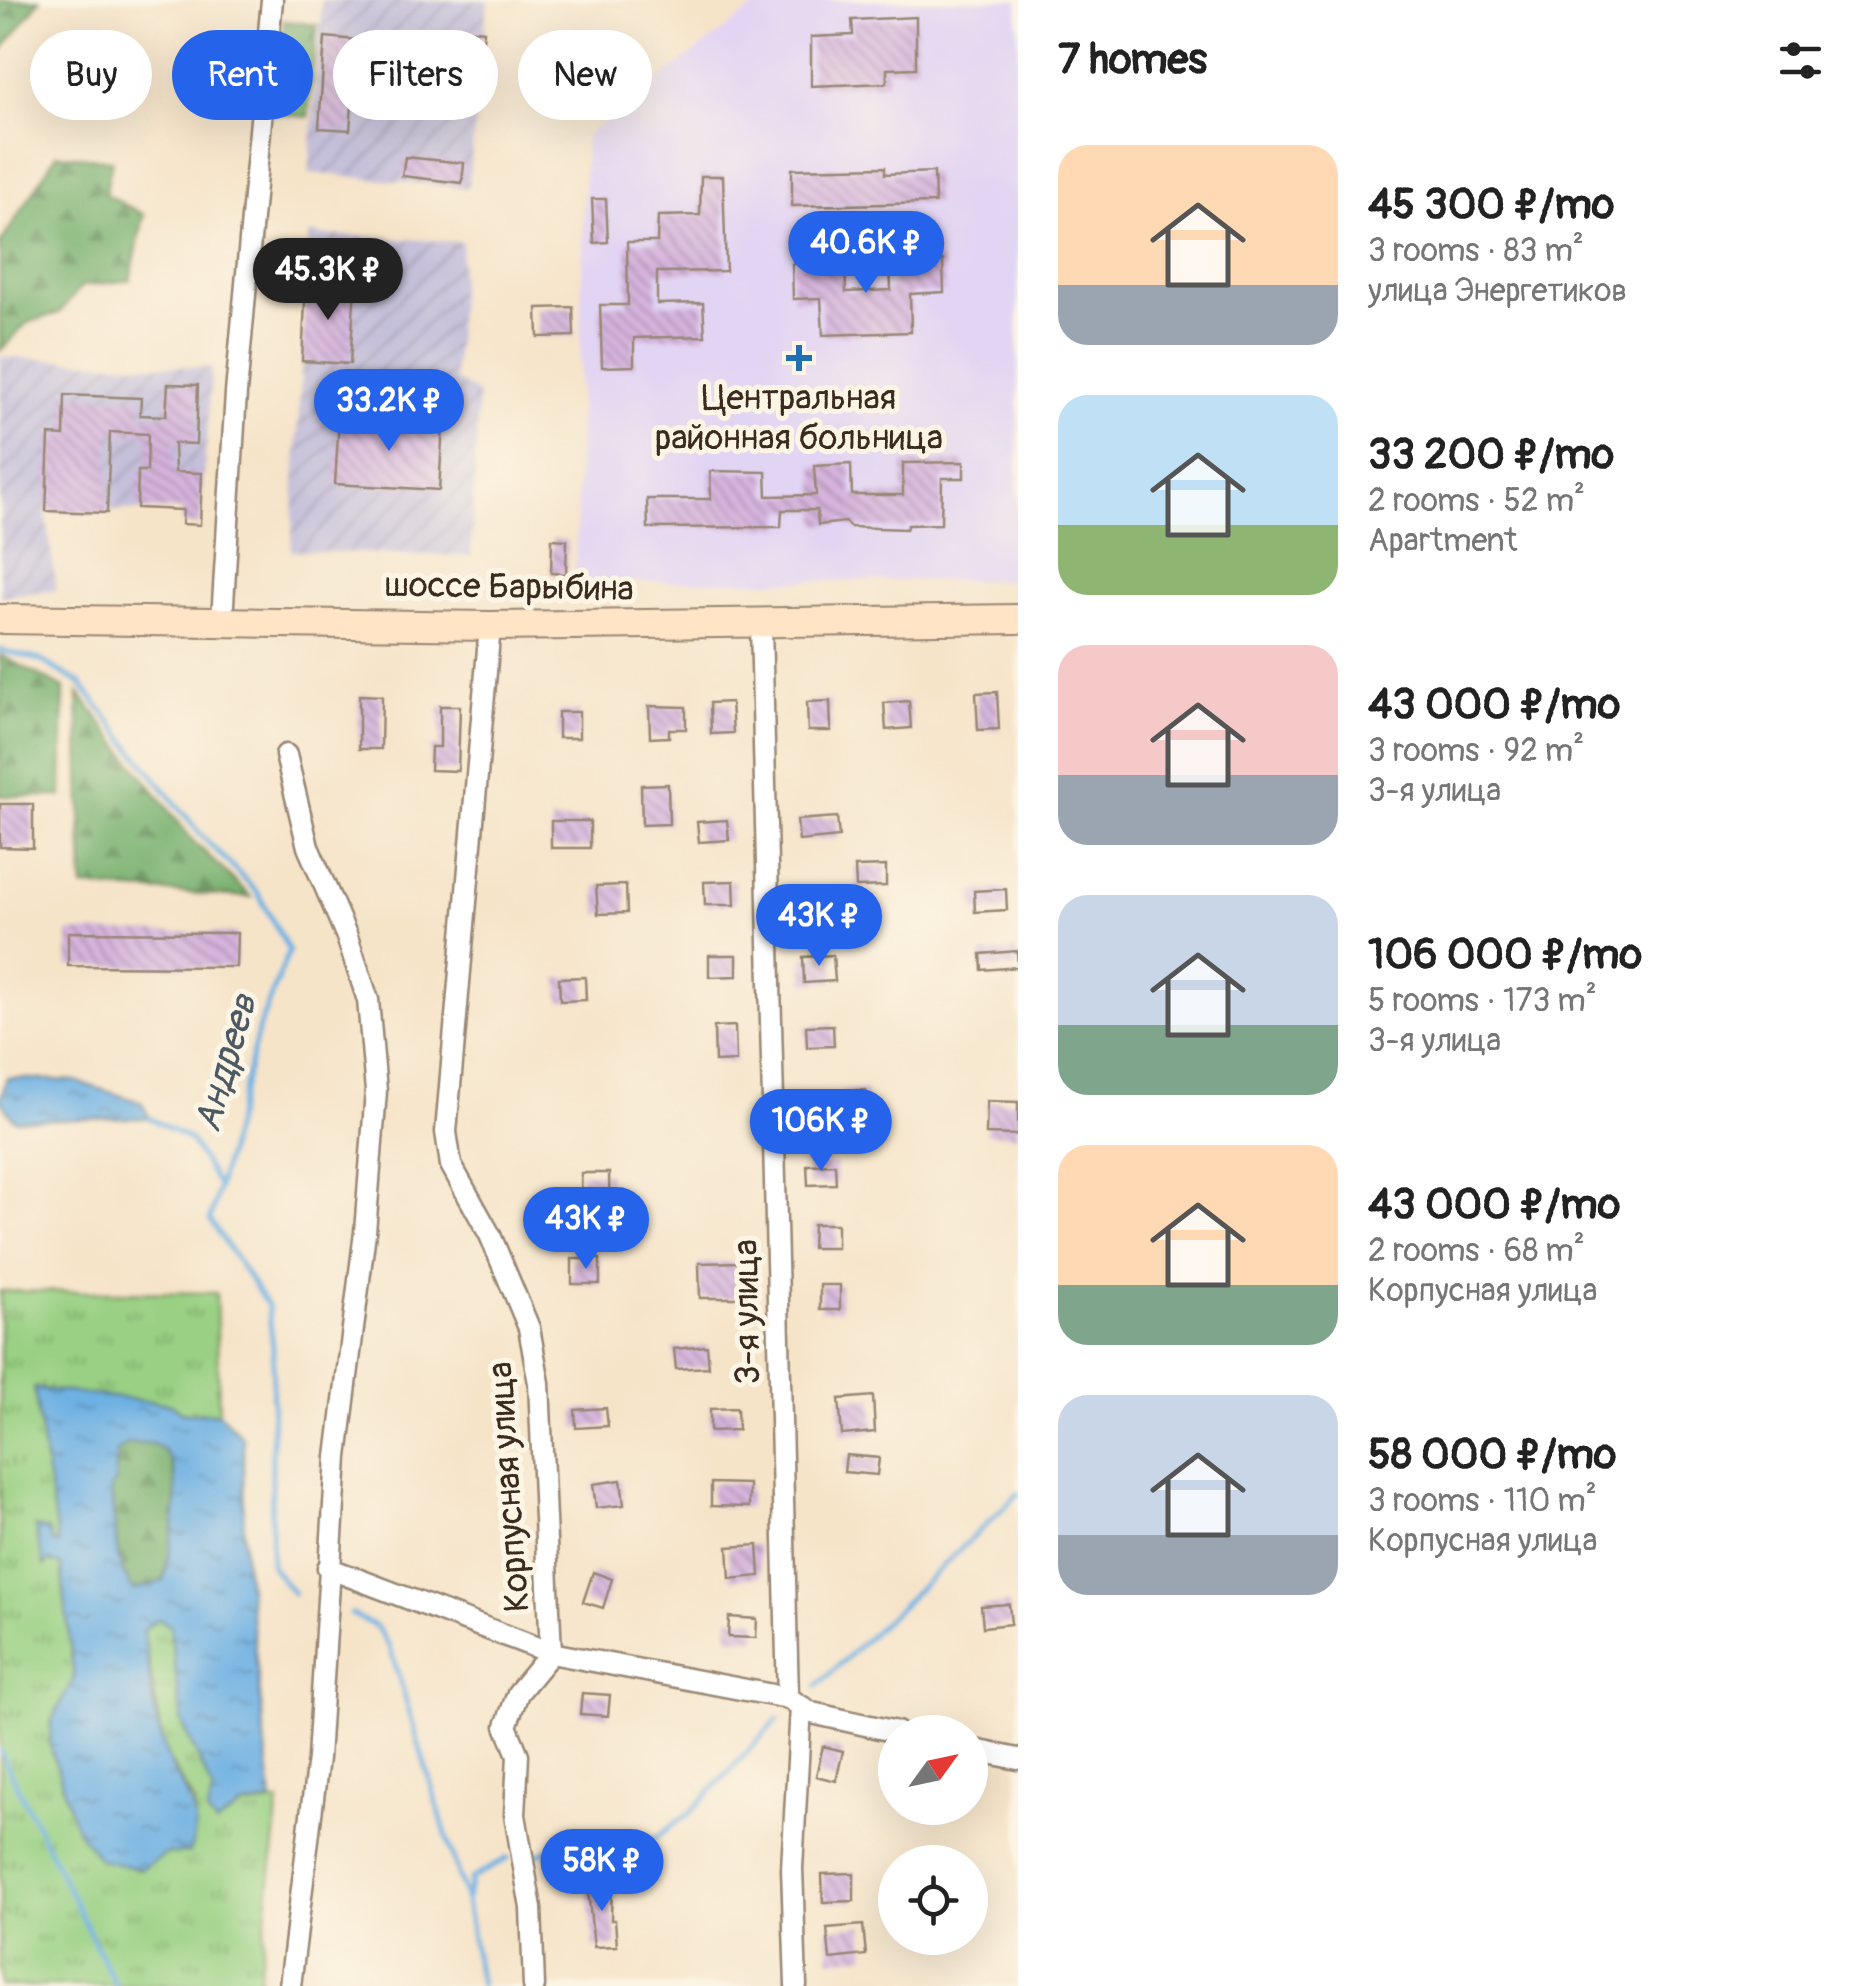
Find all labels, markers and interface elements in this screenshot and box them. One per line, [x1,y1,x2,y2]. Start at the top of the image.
chip: Buy [30,30,152,120]
chip: Rent [172,30,313,120]
chip: Filters [333,30,498,120]
chip: New [518,30,652,120]
icon: filters [1773,33,1828,88]
text: 7 homes [1058,34,1207,86]
text: 45 300 ₽/mo [1368,179,1614,231]
icon: home [1138,185,1258,305]
pin: 40.6K ₽ [774,211,958,296]
text: 40.6K ₽ [810,223,922,263]
text: 3 rooms · 83 m² [1368,231,1584,271]
pin: 45.3K ₽ [236,238,420,323]
text: 45.3K ₽ [275,250,381,290]
text: улица Энергетиков [1368,271,1627,311]
marker: Центральная районная больница [786,345,812,371]
pin: 33.2K ₽ [297,369,481,454]
place label: Центральная районная больница [655,376,943,460]
text: 33.2K ₽ [336,381,442,421]
text: 33 200 ₽/mo [1368,429,1614,481]
icon: home [1138,435,1258,555]
text: 2 rooms · 52 m² [1368,481,1585,521]
text: Apartment [1368,521,1517,561]
street label: шоссе Барыбина [384,563,634,611]
text: 43 000 ₽/mo [1368,679,1620,731]
icon: home [1138,685,1258,805]
text: 3 rooms · 92 m² [1368,731,1584,771]
text: 3-я улица [1368,771,1501,811]
pin: 43K ₽ [749,884,889,969]
text: 43K ₽ [778,896,860,936]
text: 106 000 ₽/mo [1368,929,1642,981]
icon: home [1138,935,1258,1055]
text: 5 rooms · 173 m² [1368,981,1597,1021]
water label: Андреев [184,988,269,1137]
text: 3-я улица [1368,1021,1501,1061]
pin: 106K ₽ [740,1089,902,1174]
text: 106K ₽ [772,1101,870,1141]
text: 43 000 ₽/mo [1368,1179,1620,1231]
icon: home [1138,1185,1258,1305]
pin: 43K ₽ [516,1187,656,1272]
text: 43K ₽ [545,1199,627,1239]
text: 2 rooms · 68 m² [1368,1231,1585,1271]
street label: 3-я улица [724,1239,770,1385]
text: Корпусная улица [1368,1271,1597,1311]
street label: Корпусная улица [478,1360,540,1614]
text: 58 000 ₽/mo [1368,1429,1616,1481]
icon: home [1138,1435,1258,1555]
text: 3 rooms · 110 m² [1368,1481,1597,1521]
text: Корпусная улица [1368,1521,1597,1561]
north arrow [878,1715,988,1825]
map controls [878,1715,988,1955]
pin: 58K ₽ [532,1829,672,1914]
text: 58K ₽ [563,1841,641,1881]
button: locate [878,1845,988,1955]

